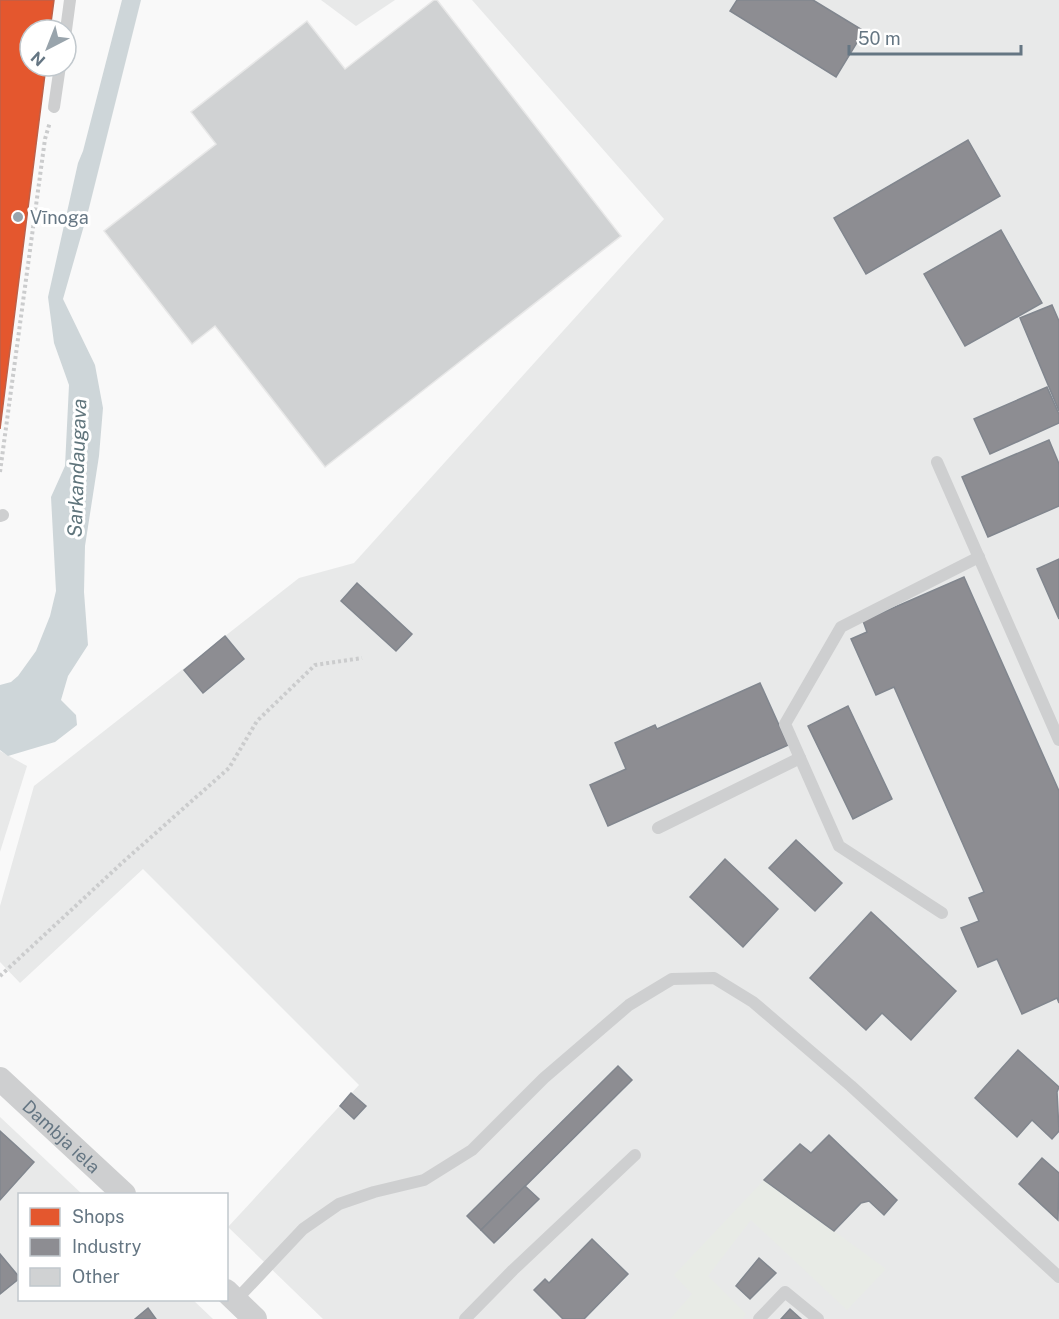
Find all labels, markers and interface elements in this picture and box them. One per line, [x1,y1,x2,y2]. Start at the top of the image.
north arrow [18,18,78,78]
scale bar [849,18,1022,56]
text: 50 m [858,28,901,49]
text: N [27,48,49,70]
place label: Vīnoga [30,207,89,228]
marker: Vīnoga [11,210,25,224]
water label: Sarkandaugava [63,398,91,538]
street label: Dambja iela [19,1095,105,1177]
legend [18,1193,228,1301]
text: Shops [72,1206,124,1227]
text: Industry [72,1236,142,1257]
text: Other [72,1266,120,1287]

